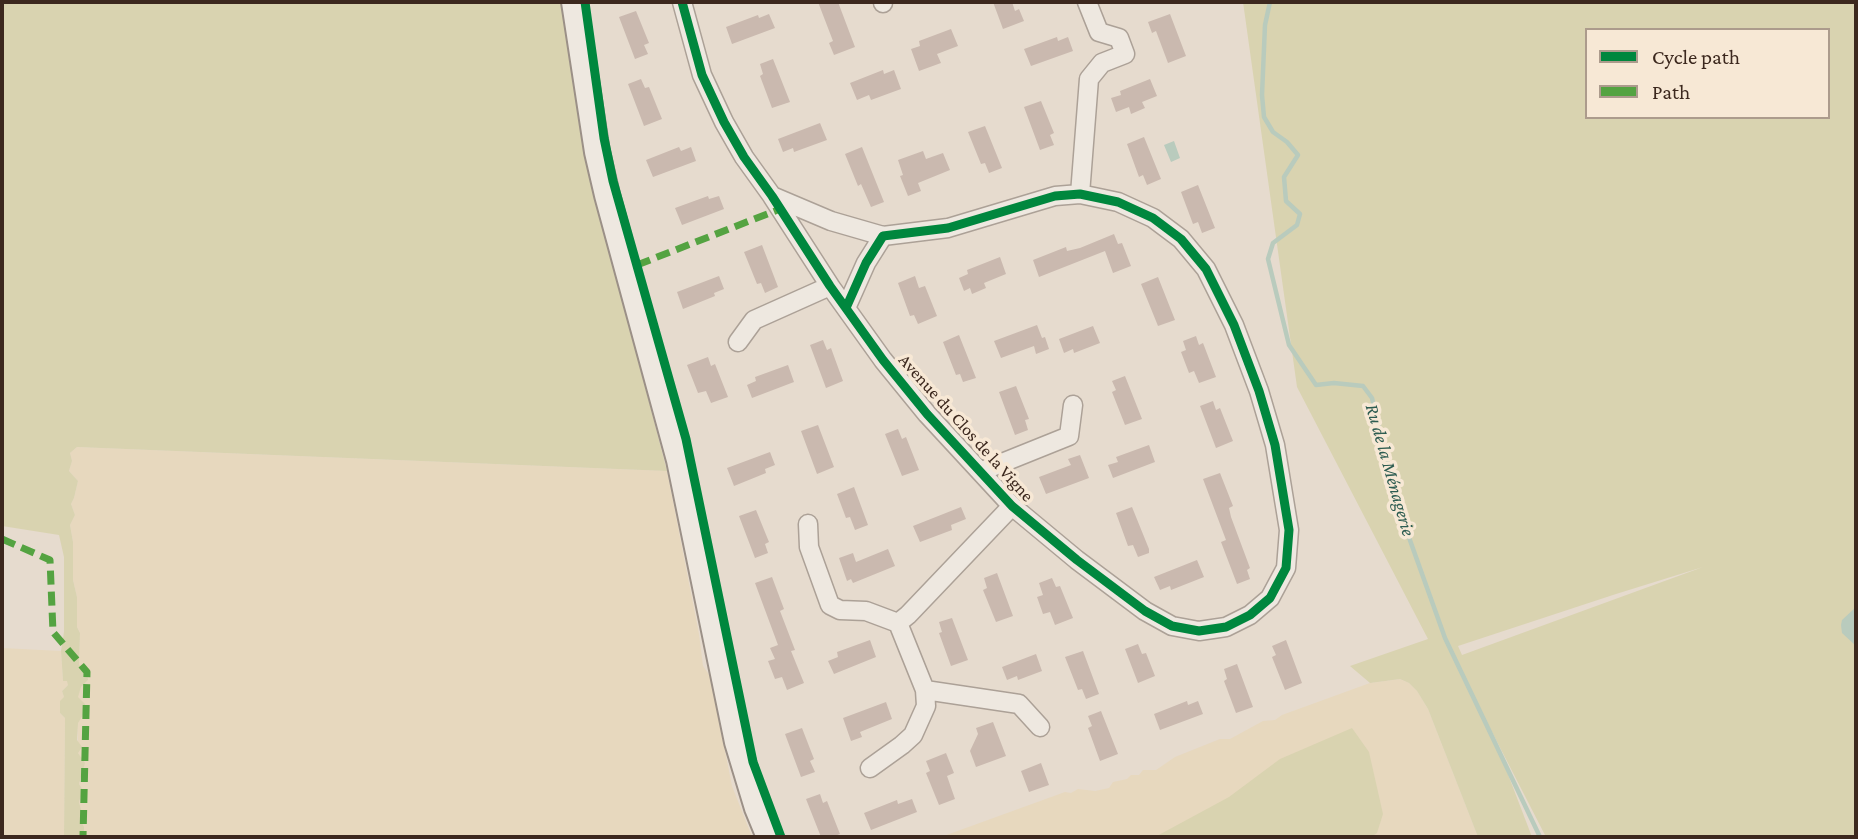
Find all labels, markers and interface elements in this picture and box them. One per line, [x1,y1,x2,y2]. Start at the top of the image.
legend [1585,28,1830,119]
text: Cycle path [1652,45,1740,69]
text: Path [1652,80,1690,104]
street label: Avenue du Clos de la Vigne [894,350,1038,506]
water label: Ru de la Ménagerie [1360,401,1420,539]

